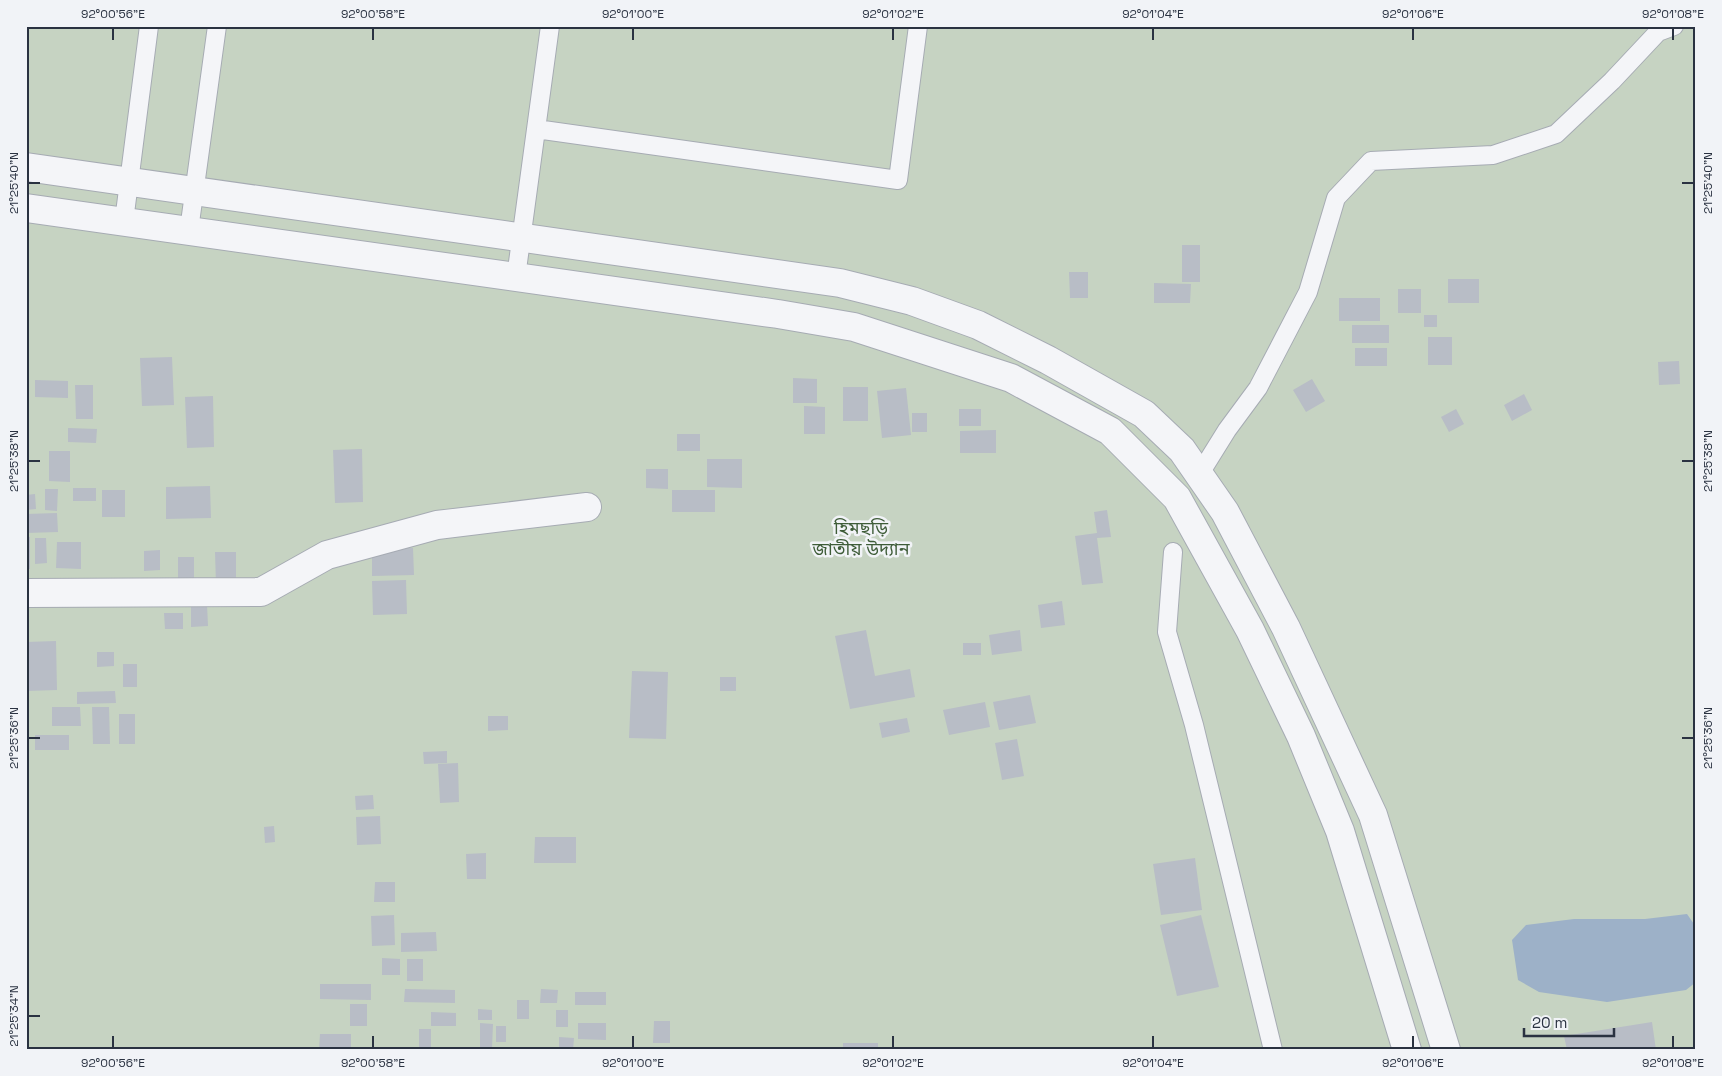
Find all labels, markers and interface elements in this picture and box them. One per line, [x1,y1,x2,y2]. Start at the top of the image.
text: 92°00'56"E [81,6,145,22]
text: 92°00'58"E [341,6,405,22]
text: 92°01'00"E [602,6,664,22]
text: 92°01'02"E [862,6,924,22]
text: 92°01'04"E [1122,6,1184,22]
text: 92°01'06"E [1382,6,1444,22]
text: 92°01'08"E [1642,6,1704,22]
text: 21°25'40"N [6,152,22,214]
text: 21°25'40"N [1700,152,1716,214]
text: 21°25'38"N [6,430,22,492]
text: 21°25'38"N [1700,430,1716,492]
park label: হিমছড়ি জাতীয় উদ্যান [812,516,911,560]
text: 21°25'36"N [6,707,22,769]
text: 21°25'36"N [1700,707,1716,769]
text: 21°25'34"N [6,985,22,1047]
scale bar [1524,1006,1614,1038]
text: 20 m [1532,1013,1567,1032]
text: 92°00'56"E [81,1055,145,1071]
text: 92°00'58"E [341,1055,405,1071]
text: 92°01'00"E [602,1055,664,1071]
text: 92°01'02"E [862,1055,924,1071]
text: 92°01'04"E [1122,1055,1184,1071]
text: 92°01'06"E [1382,1055,1444,1071]
text: 92°01'08"E [1642,1055,1704,1071]

